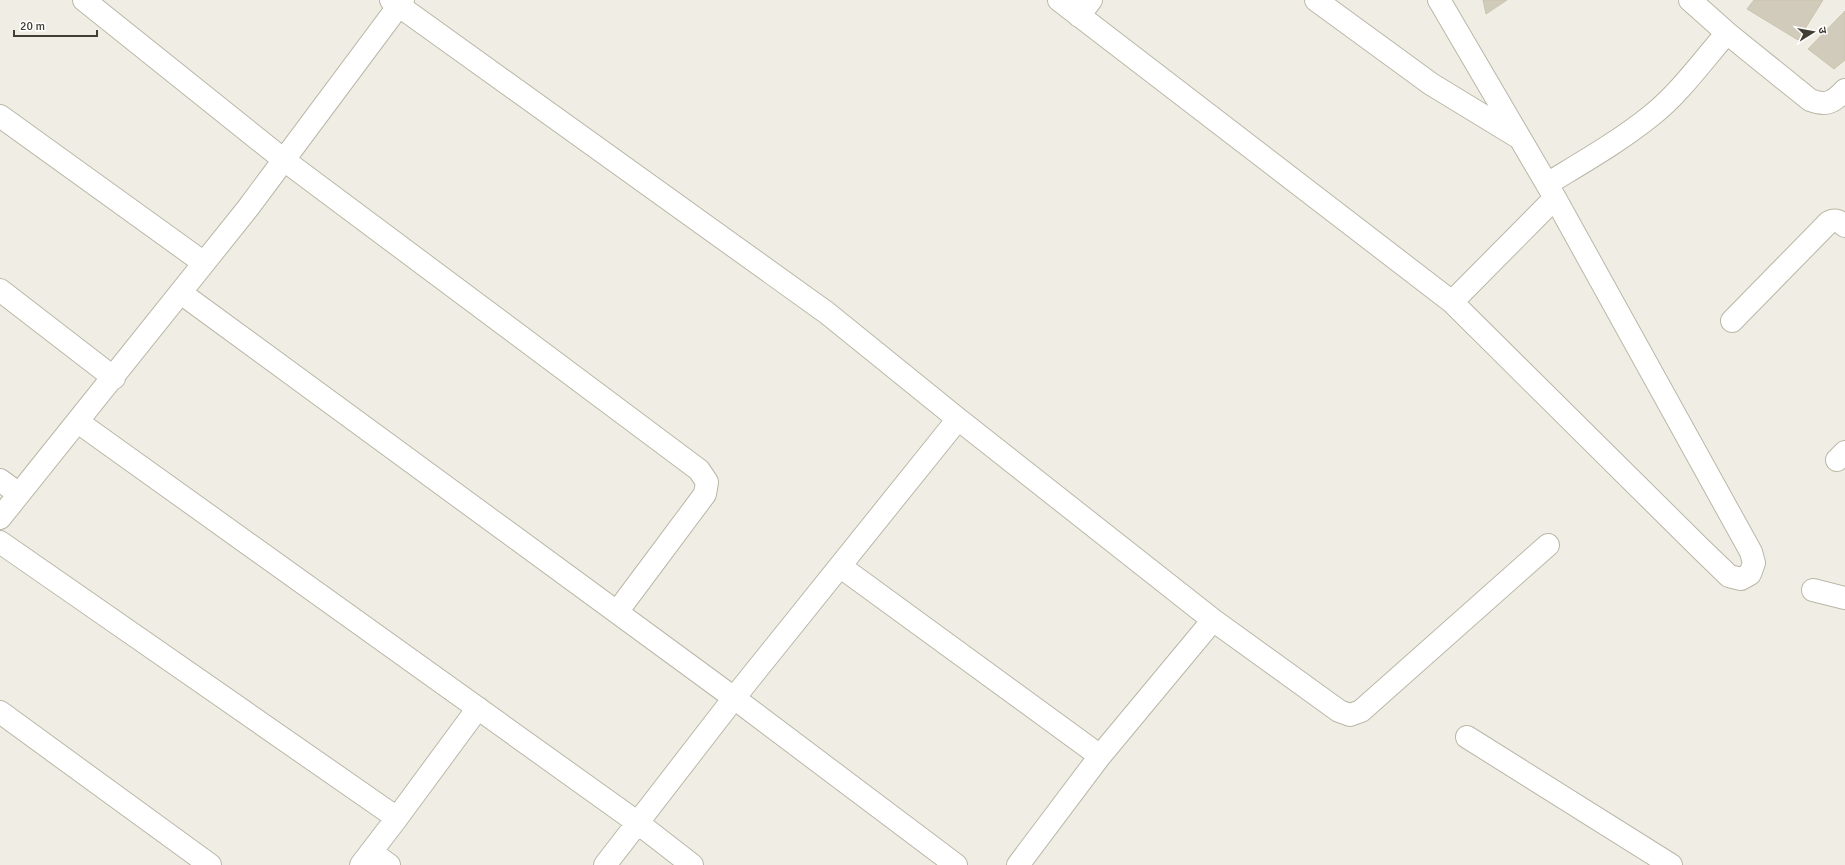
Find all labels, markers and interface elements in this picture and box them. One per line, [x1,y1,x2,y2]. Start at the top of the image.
scale bar [14,12,97,38]
north arrow [1793,12,1833,52]
text: 20 m [20,19,45,34]
text: उ [1815,26,1829,35]

